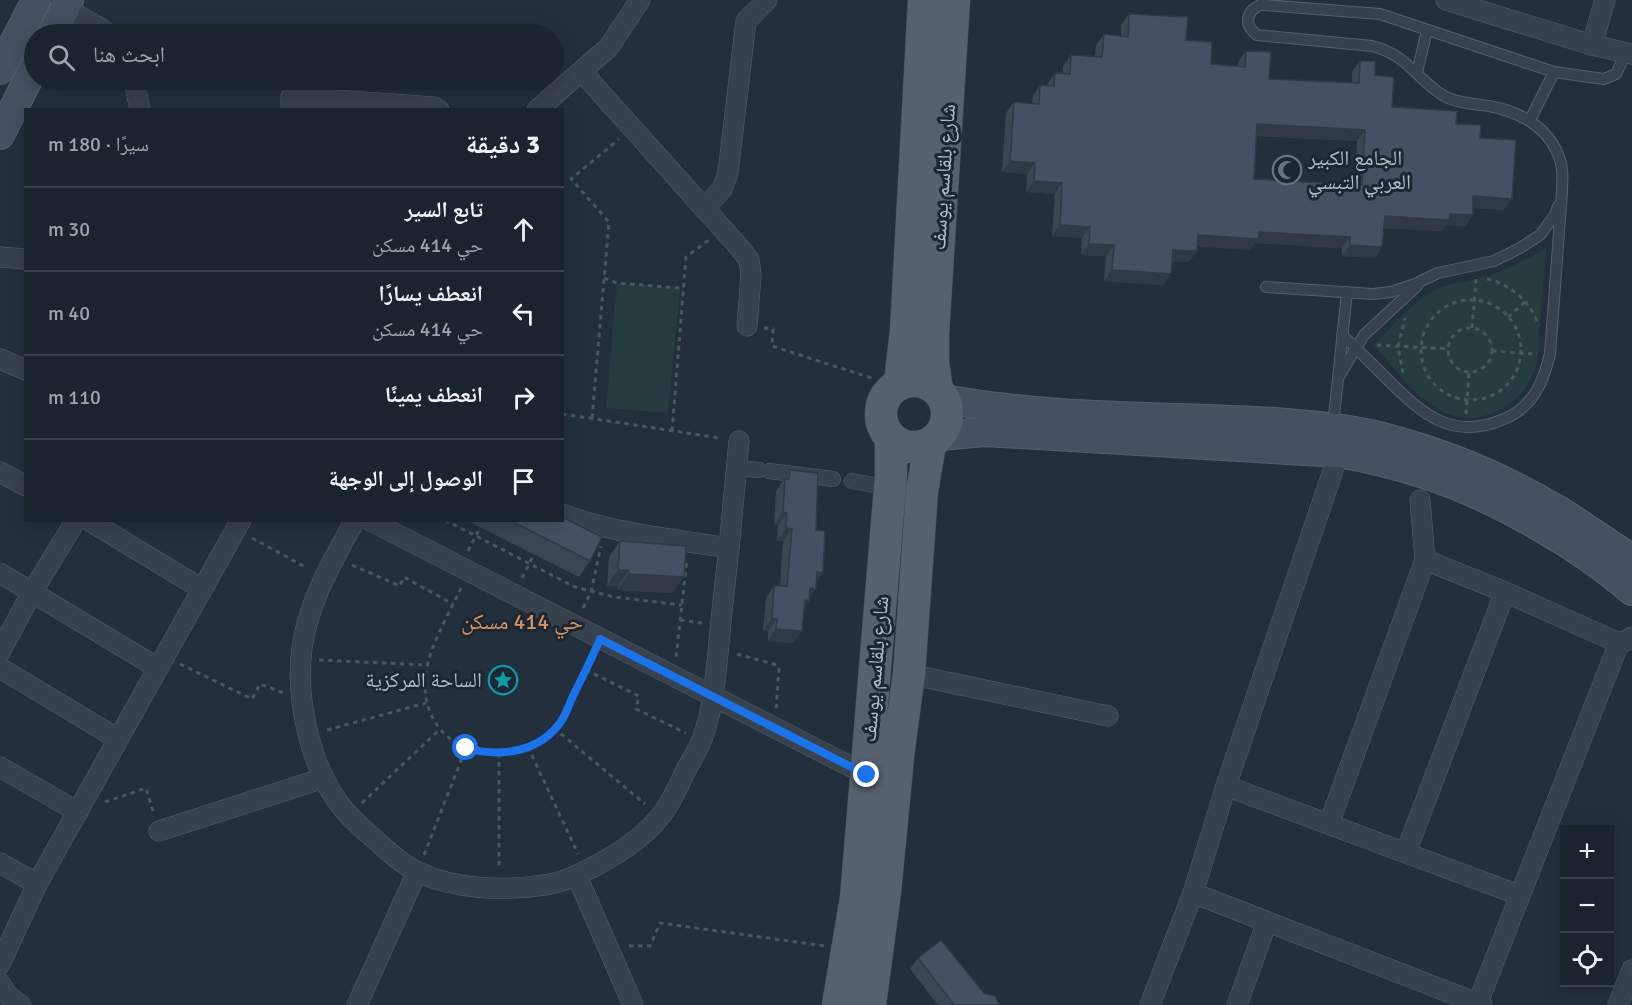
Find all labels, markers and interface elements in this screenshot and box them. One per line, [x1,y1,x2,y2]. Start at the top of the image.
search box [24,24,564,90]
icon: search [45,41,78,74]
text: ابحث هنا [93,41,165,68]
street label: شارع بلقاسم يوسف [925,103,962,251]
text: 3 دقيقة [466,129,540,161]
text: سيرًا · 180 m [48,132,149,157]
place label: الجامع الكبير العربي التبسي [1307,145,1411,198]
mosque icon: الجامع الكبير العربي التبسي [1271,154,1303,186]
text: تابع السير [405,196,483,223]
icon: ahead [507,213,540,246]
text: 30 m [48,217,90,242]
text: حي 414 مسكن [372,233,483,258]
text: انعطف يسارًا [378,280,483,307]
icon: left [507,297,540,330]
text: 40 m [48,301,90,326]
text: حي 414 مسكن [372,317,483,342]
text: انعطف يمينًا [385,381,483,408]
icon: right [507,381,540,414]
text: 110 m [48,385,101,410]
text: الوصول إلى الوجهة [329,465,483,492]
icon: arrive [507,465,540,498]
street label: شارع بلقاسم يوسف [856,595,895,743]
district label: حي 414 مسكن [461,608,583,639]
place icon: الساحة المركزية [487,664,519,696]
place label: الساحة المركزية [365,667,482,693]
route start [452,734,478,760]
route end [853,761,879,787]
map controls [1560,825,1614,987]
button: + [1560,825,1614,879]
button: − [1560,879,1614,933]
button: locate [1560,933,1614,987]

